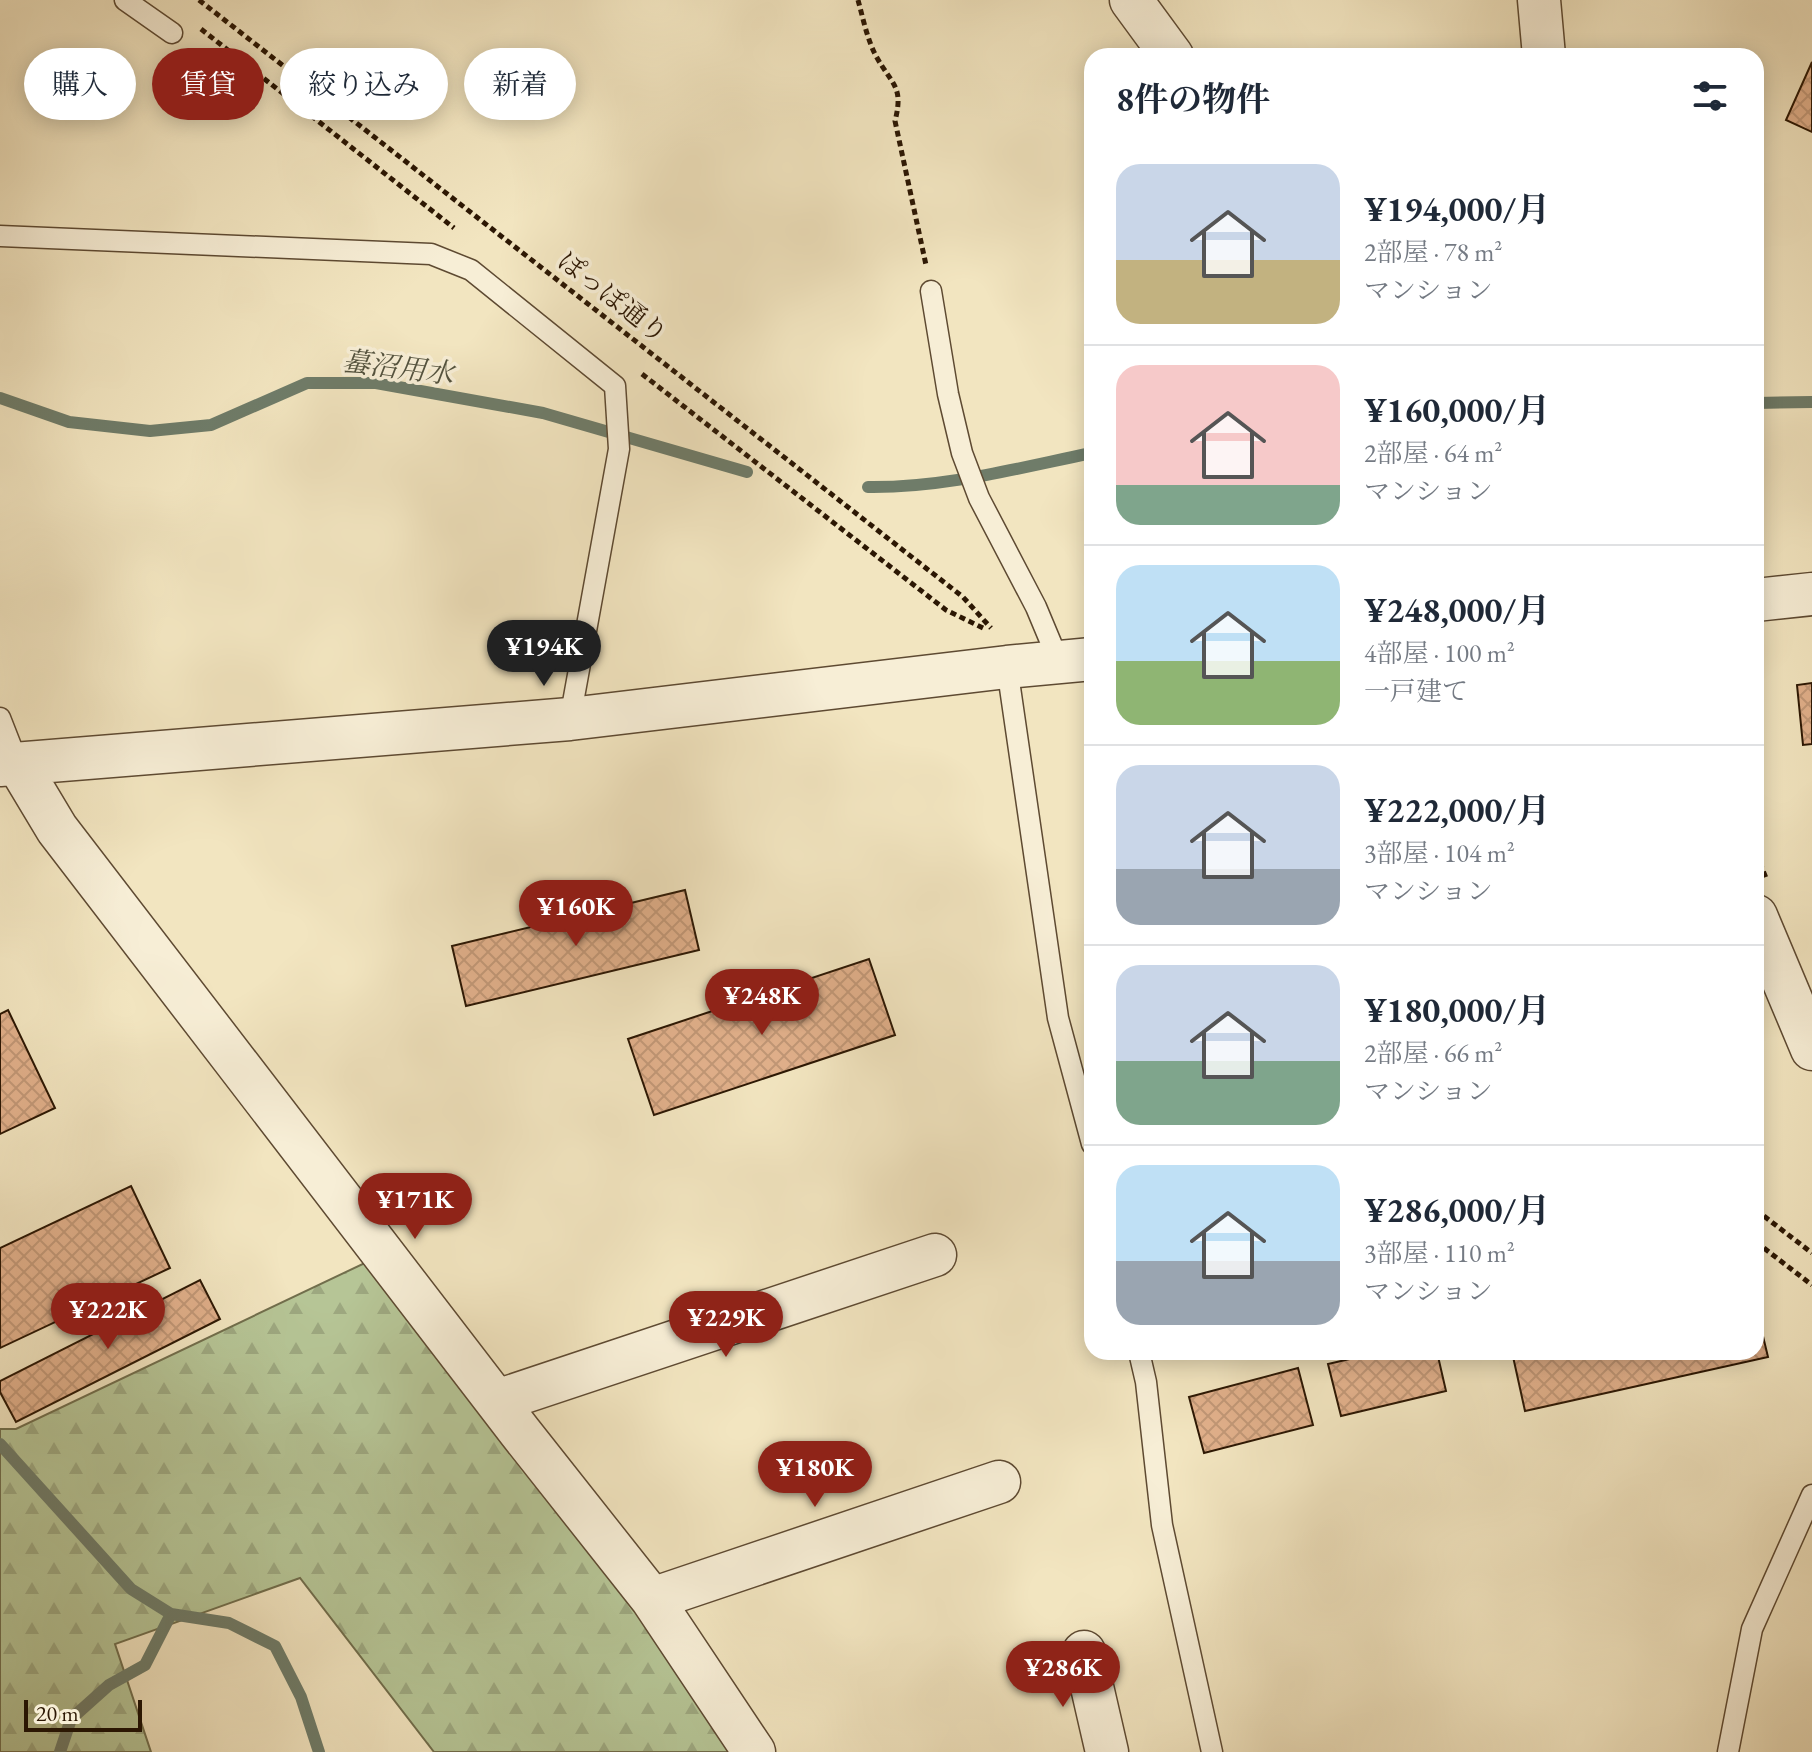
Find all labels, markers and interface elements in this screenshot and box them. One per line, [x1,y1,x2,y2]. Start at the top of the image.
chip: 購入 [24,48,136,120]
chip: 賃貸 [152,48,264,120]
chip: 絞り込み [280,48,448,120]
chip: 新着 [464,48,576,120]
icon: filters [1688,74,1732,118]
text: 8件の物件 [1116,77,1270,121]
text: ¥194,000/月 [1364,187,1550,231]
icon: home [1180,196,1276,292]
text: 2部屋 · 78 m² [1364,235,1502,269]
street label: ぽっぽ通り [551,244,675,350]
text: マンション [1364,273,1493,307]
water label: 蟇沼用水 [340,342,459,392]
text: ¥160,000/月 [1364,388,1550,432]
icon: home [1180,397,1276,493]
text: 2部屋 · 64 m² [1364,436,1502,470]
text: マンション [1364,474,1493,508]
text: ¥248,000/月 [1364,588,1550,632]
icon: home [1180,597,1276,693]
pin: ¥194K [488,620,600,688]
text: ¥194K [505,629,583,663]
text: 4部屋 · 100 m² [1364,636,1515,670]
text: 一戸建て [1364,674,1468,708]
text: ¥222,000/月 [1364,788,1550,832]
icon: home [1180,797,1276,893]
text: 3部屋 · 104 m² [1364,836,1515,870]
text: マンション [1364,874,1493,908]
pin: ¥160K [520,880,632,948]
text: ¥160K [537,889,615,923]
pin: ¥248K [706,969,818,1037]
text: ¥248K [723,978,801,1012]
text: ¥180,000/月 [1364,988,1550,1032]
icon: home [1180,997,1276,1093]
text: 2部屋 · 66 m² [1364,1036,1502,1070]
text: マンション [1364,1074,1493,1108]
pin: ¥171K [359,1173,471,1241]
text: ¥171K [376,1182,454,1216]
text: ¥286,000/月 [1364,1188,1550,1232]
icon: home [1180,1197,1276,1293]
text: 3部屋 · 110 m² [1364,1236,1515,1270]
text: マンション [1364,1274,1493,1308]
pin: ¥222K [52,1283,164,1351]
pin: ¥229K [670,1291,782,1359]
text: ¥222K [69,1292,147,1326]
text: ¥229K [687,1300,765,1334]
pin: ¥180K [759,1441,871,1509]
text: ¥180K [776,1450,854,1484]
pin: ¥286K [1007,1641,1119,1709]
text: ¥286K [1024,1650,1102,1684]
scale bar [24,1696,142,1732]
text: 20 m [36,1699,79,1728]

